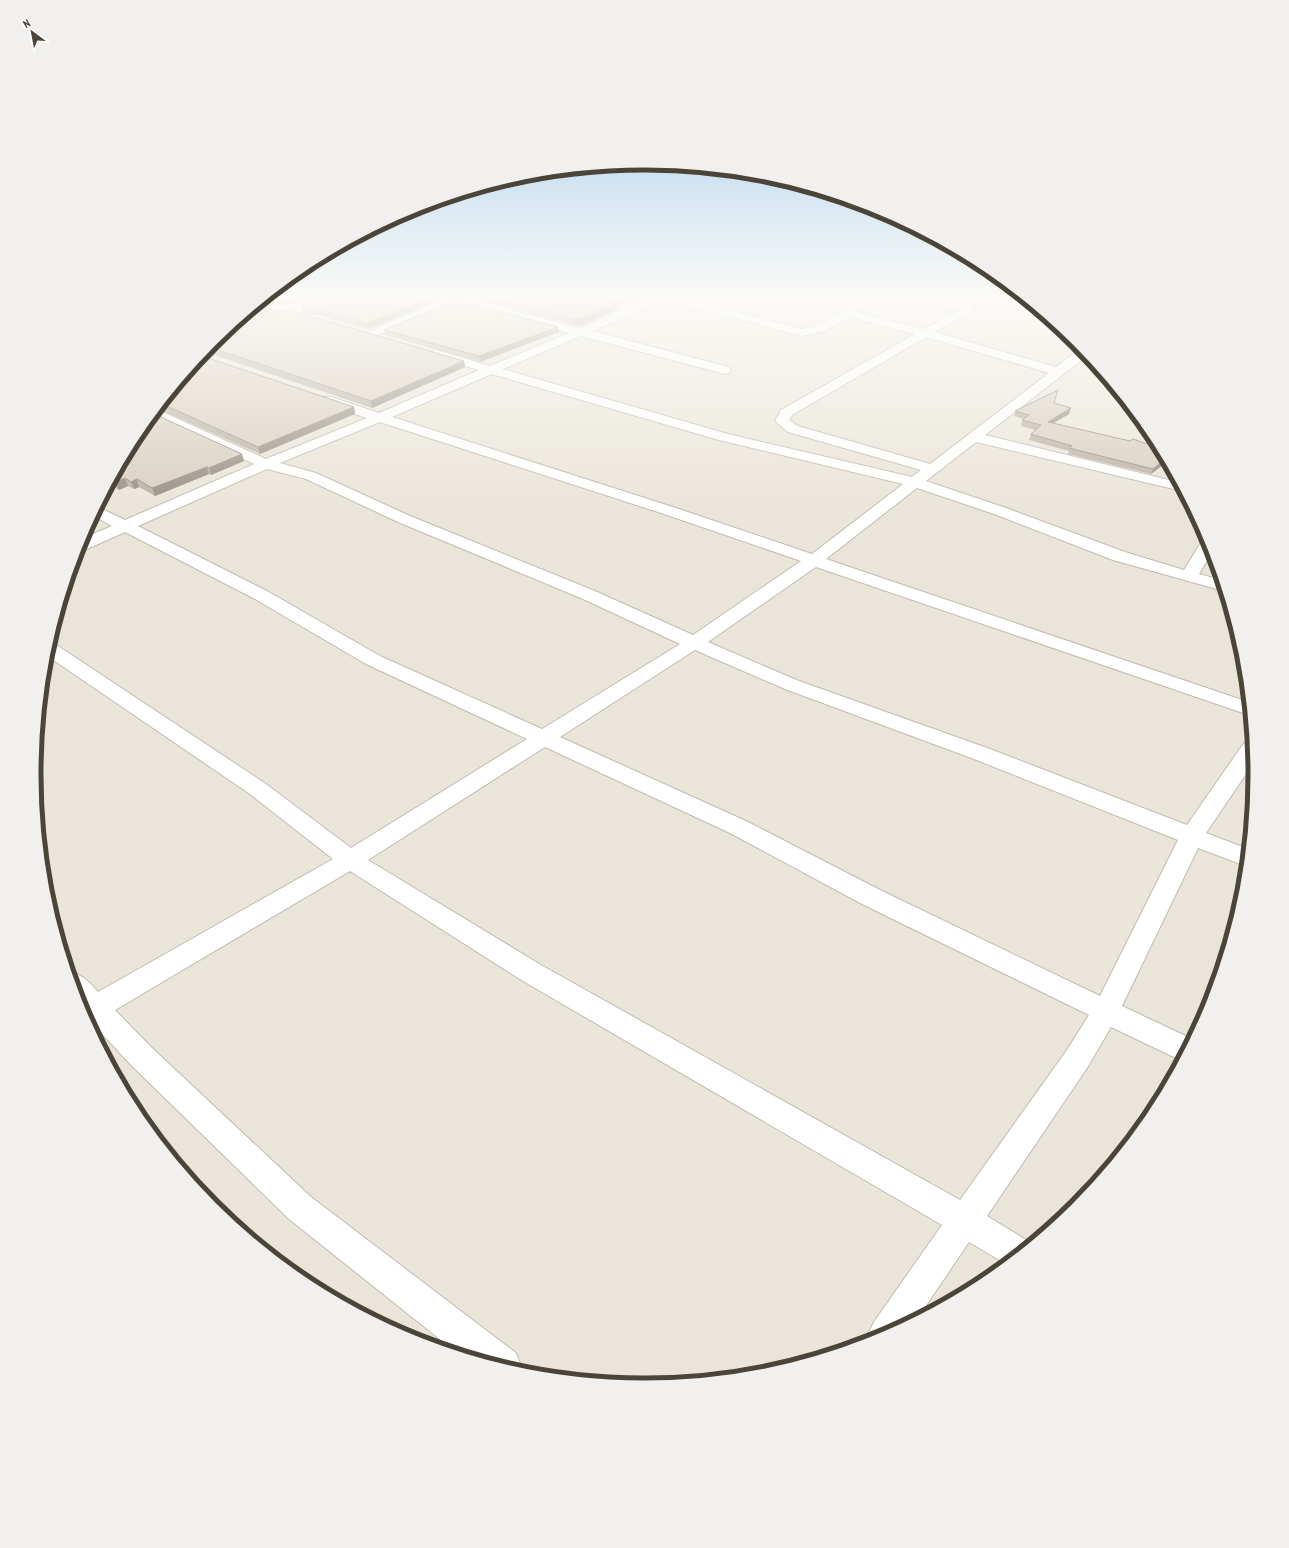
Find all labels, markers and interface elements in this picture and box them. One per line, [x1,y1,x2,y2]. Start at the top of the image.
north arrow [12,12,52,52]
text: N [20,16,33,31]

